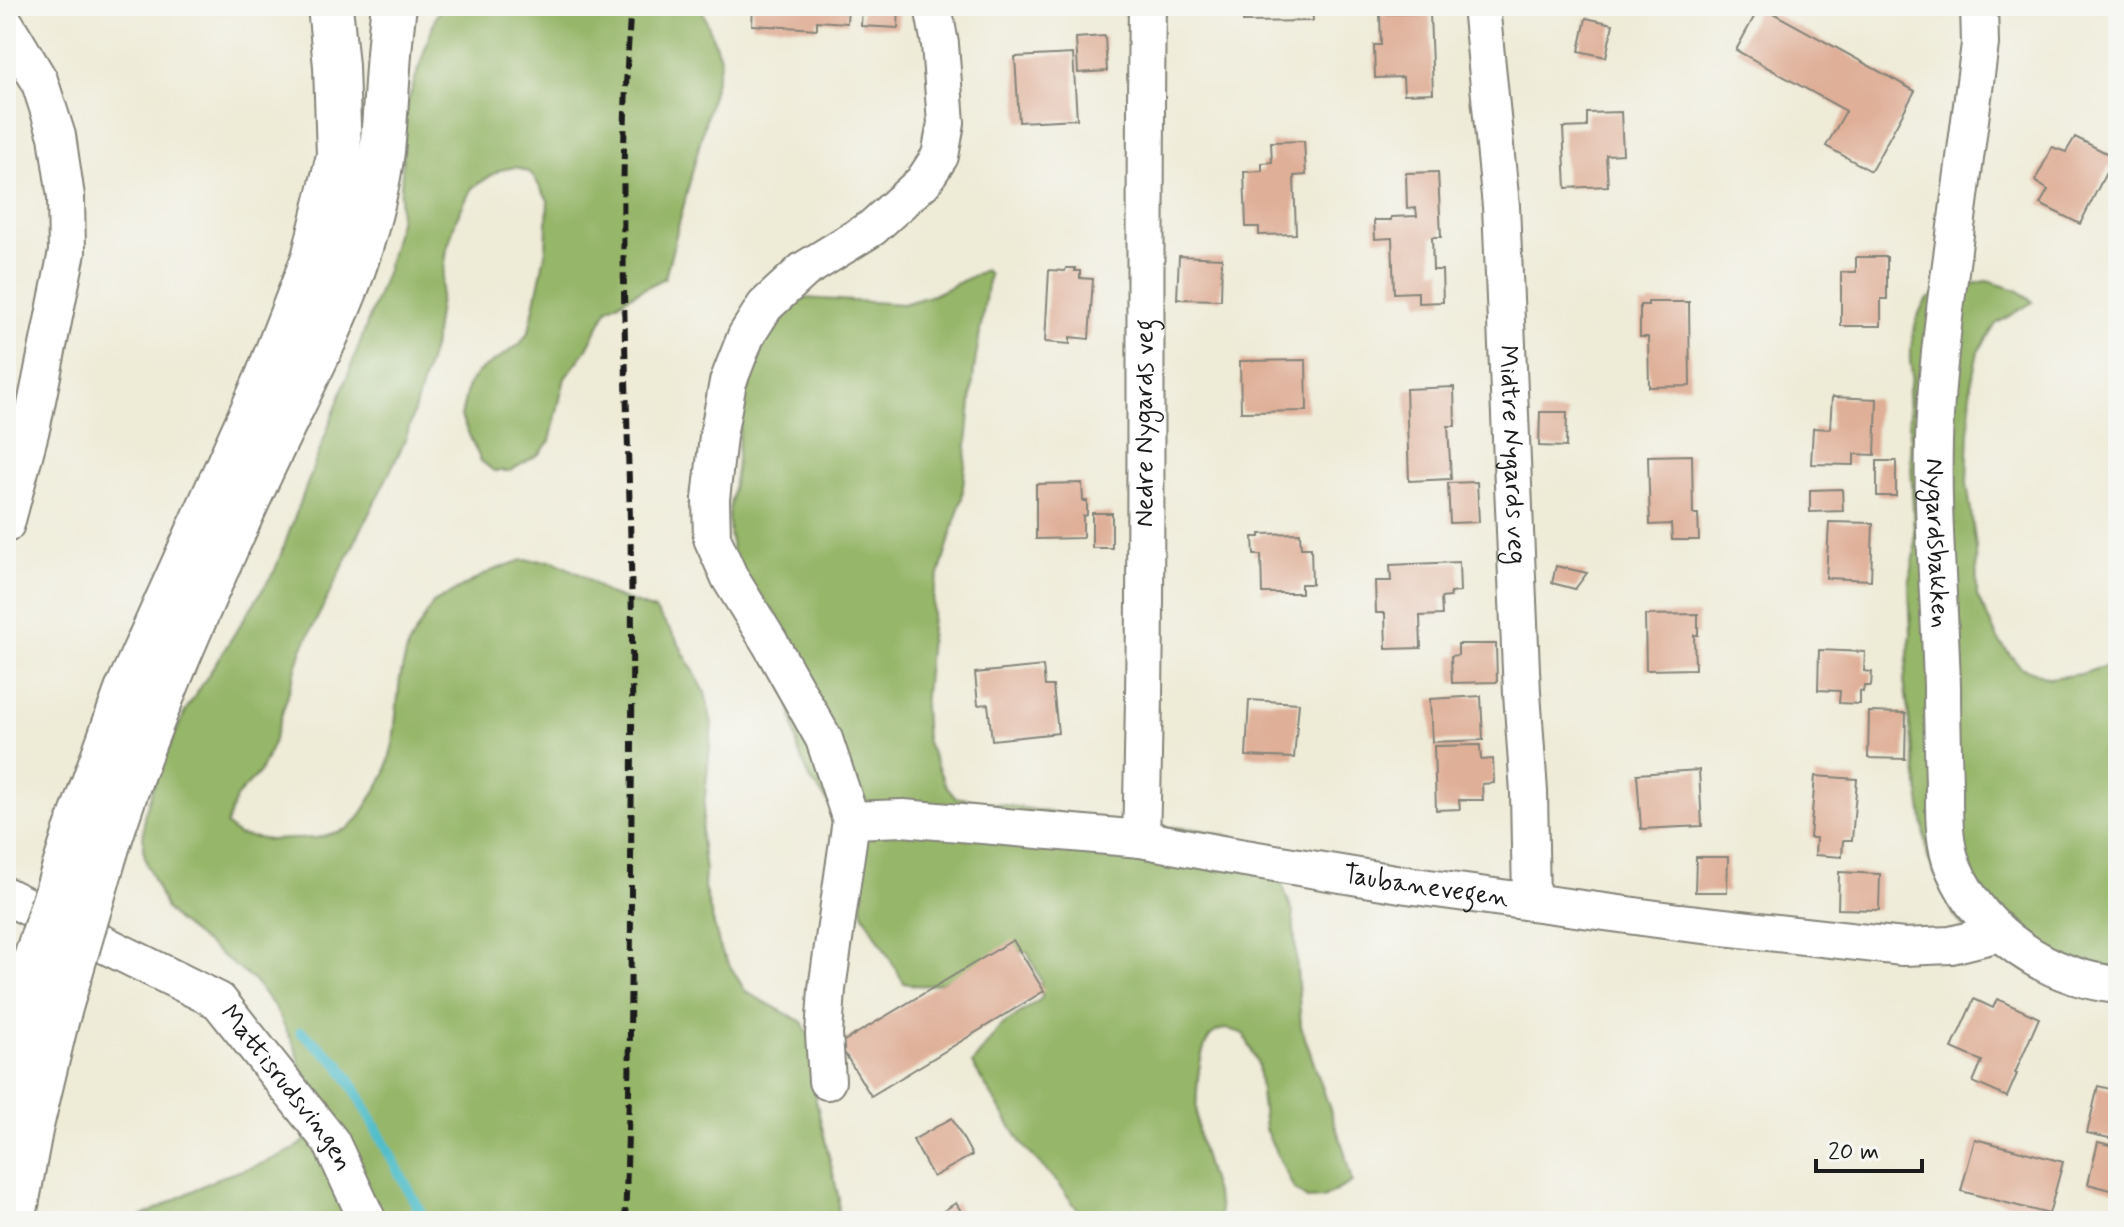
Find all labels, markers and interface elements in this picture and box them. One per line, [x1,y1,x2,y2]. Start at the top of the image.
street label: Nedre Nygards veg [1128,319,1165,527]
street label: Midtre Nygards veg [1490,344,1533,565]
street label: Nygardsbakken [1915,458,1957,629]
street label: Taubanevegen [1341,858,1511,916]
street label: Mattisrudsvingen [212,998,360,1177]
scale bar [1816,1123,1922,1173]
text: 20 m [1828,1137,1879,1168]

